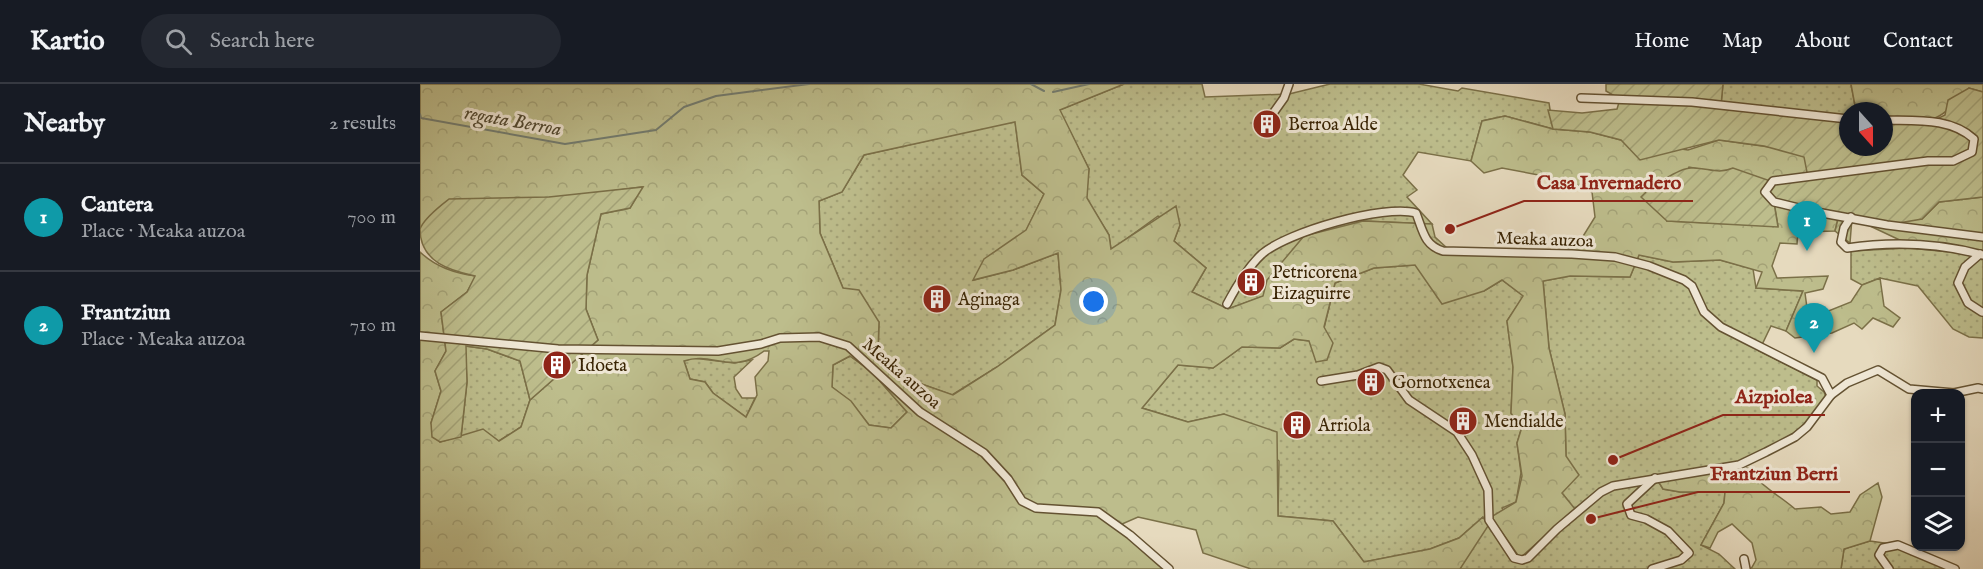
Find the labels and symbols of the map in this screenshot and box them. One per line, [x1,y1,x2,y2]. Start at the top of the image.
water label: regata Berroa [462,101,563,143]
north arrow [1839,102,1893,156]
building icon: Berroa Alde [1251,108,1283,140]
place label: Berroa Alde [1288,114,1378,137]
callout: Casa Invernadero [1524,163,1693,201]
text: Casa Invernadero [1537,171,1682,196]
pin: 1 [1788,202,1826,251]
street label: Meaka auzoa [1496,227,1594,254]
place label: Petricorena Eizaguirre [1272,262,1358,306]
building icon: Petricorena Eizaguirre [1235,266,1267,298]
building icon: Aginaga [921,283,953,315]
your location [1079,287,1108,316]
place label: Aginaga [957,289,1020,312]
pin: 2 [1794,304,1834,353]
street label: Meaka auzoa [857,334,945,415]
building icon: Idoeta [541,349,573,381]
place label: Idoeta [578,355,627,378]
building icon: Gornotxenea [1355,366,1387,398]
place label: Gornotxenea [1392,372,1491,395]
callout: Aizpiolea [1723,377,1825,415]
text: Aizpiolea [1734,385,1813,410]
building icon: Mendialde [1447,405,1479,437]
building icon: Arriola [1281,409,1313,441]
place label: Mendialde [1484,411,1564,434]
place label: Arriola [1317,415,1371,438]
callout: Frantziun Berri [1698,454,1850,492]
text: Frantziun Berri [1710,462,1839,487]

